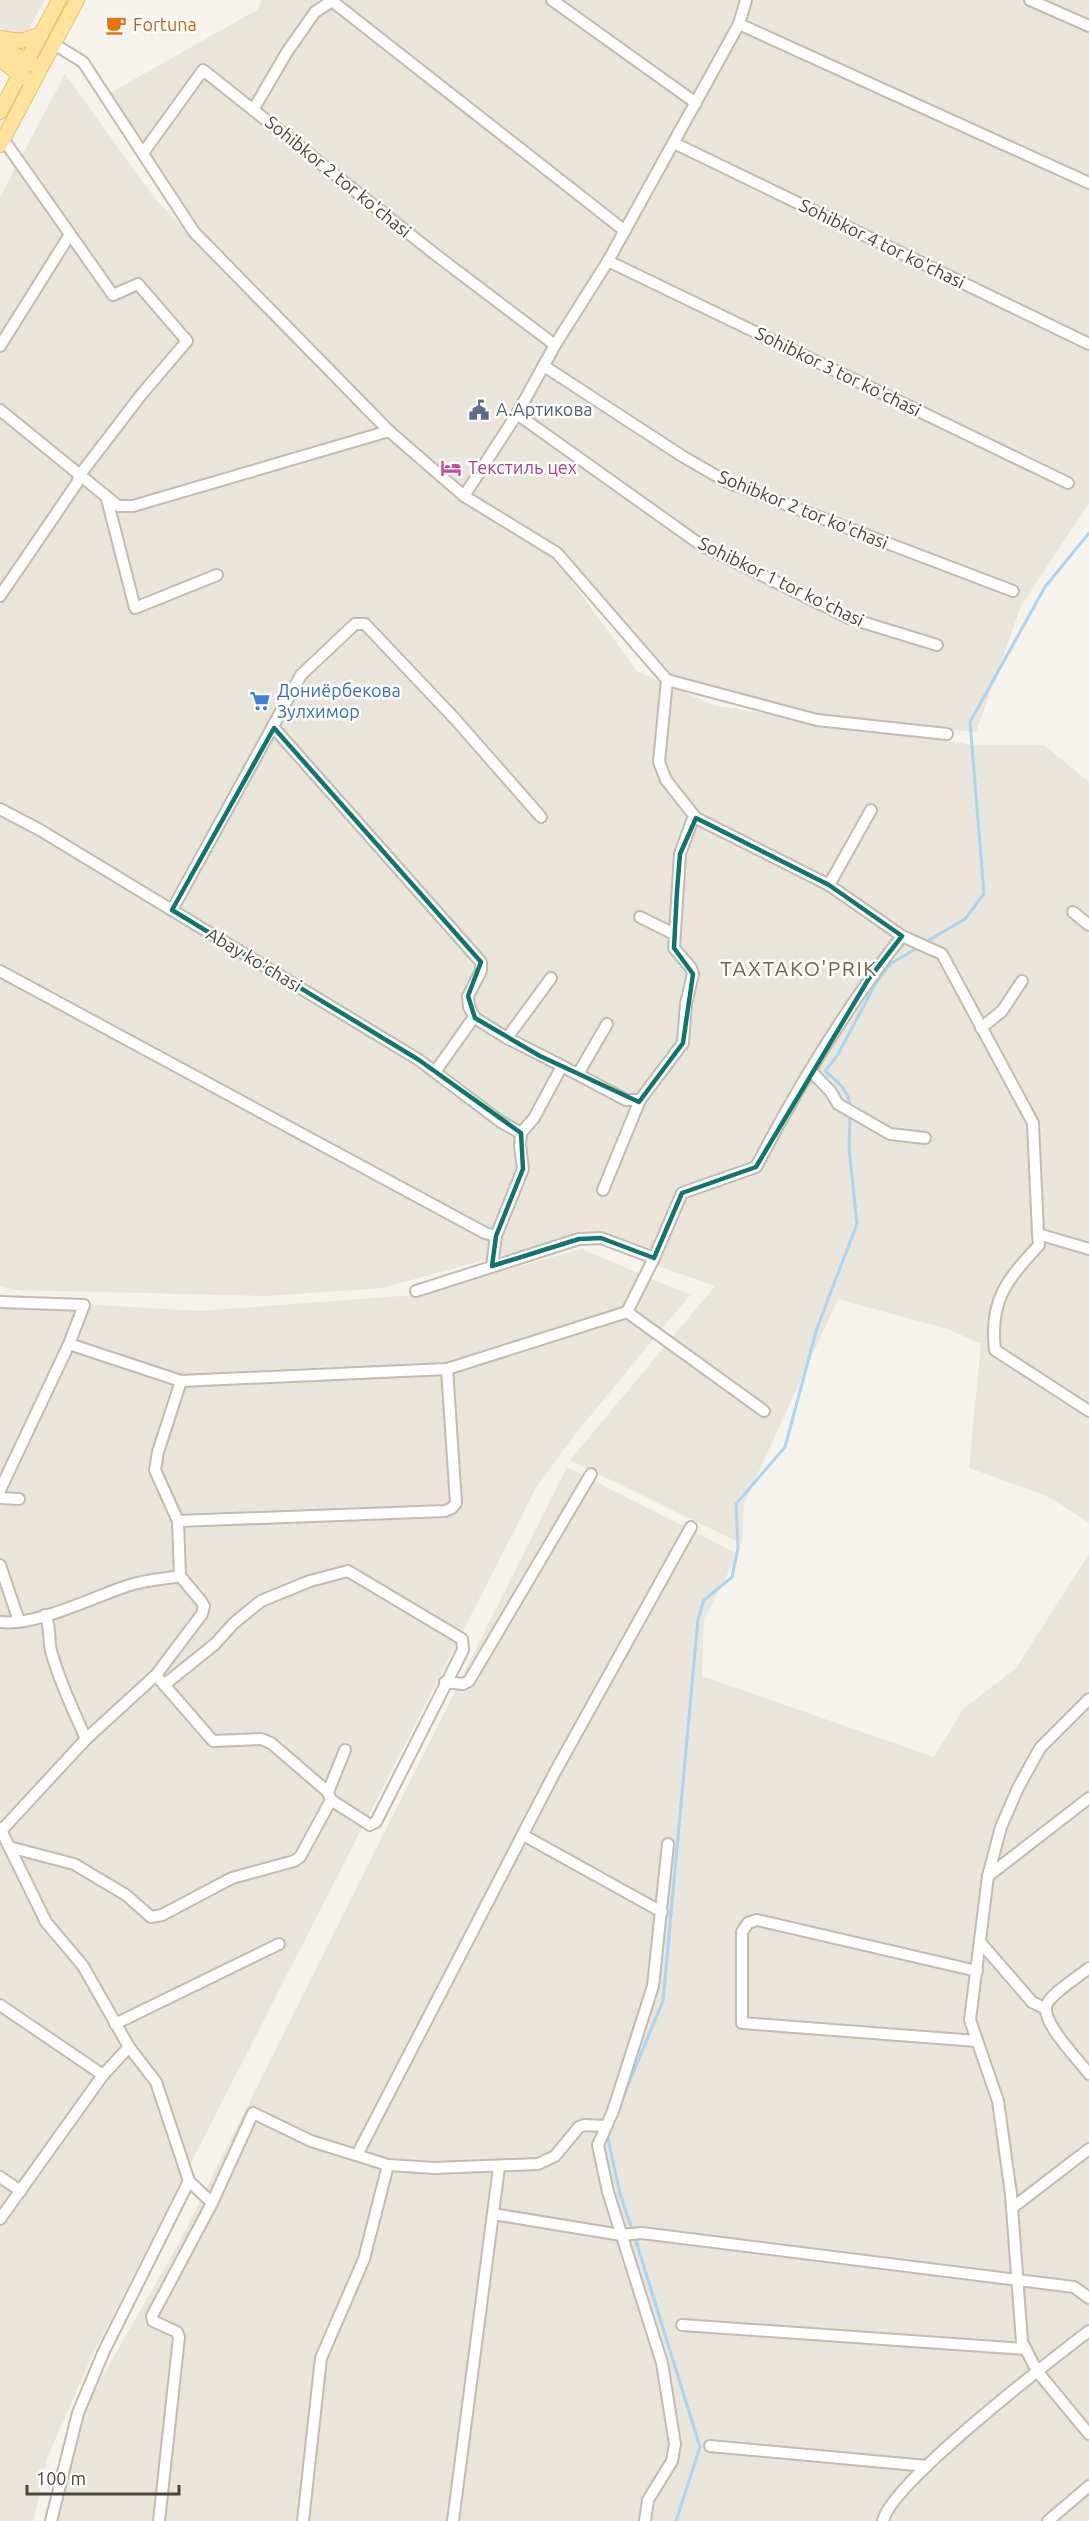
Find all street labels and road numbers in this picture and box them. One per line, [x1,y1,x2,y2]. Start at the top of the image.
street label: Sohibkor 2 tor ko'chasi [262,111,415,241]
street label: Sohibkor 4 tor ko'chasi [797,194,968,292]
street label: Sohibkor 3 tor ko'chasi [753,322,924,420]
street label: Sohibkor 2 tor ko'chasi [716,466,891,552]
street label: Sohibkor 1 tor ko'chasi [696,532,867,630]
street label: Abay ko'chasi [203,923,306,995]

